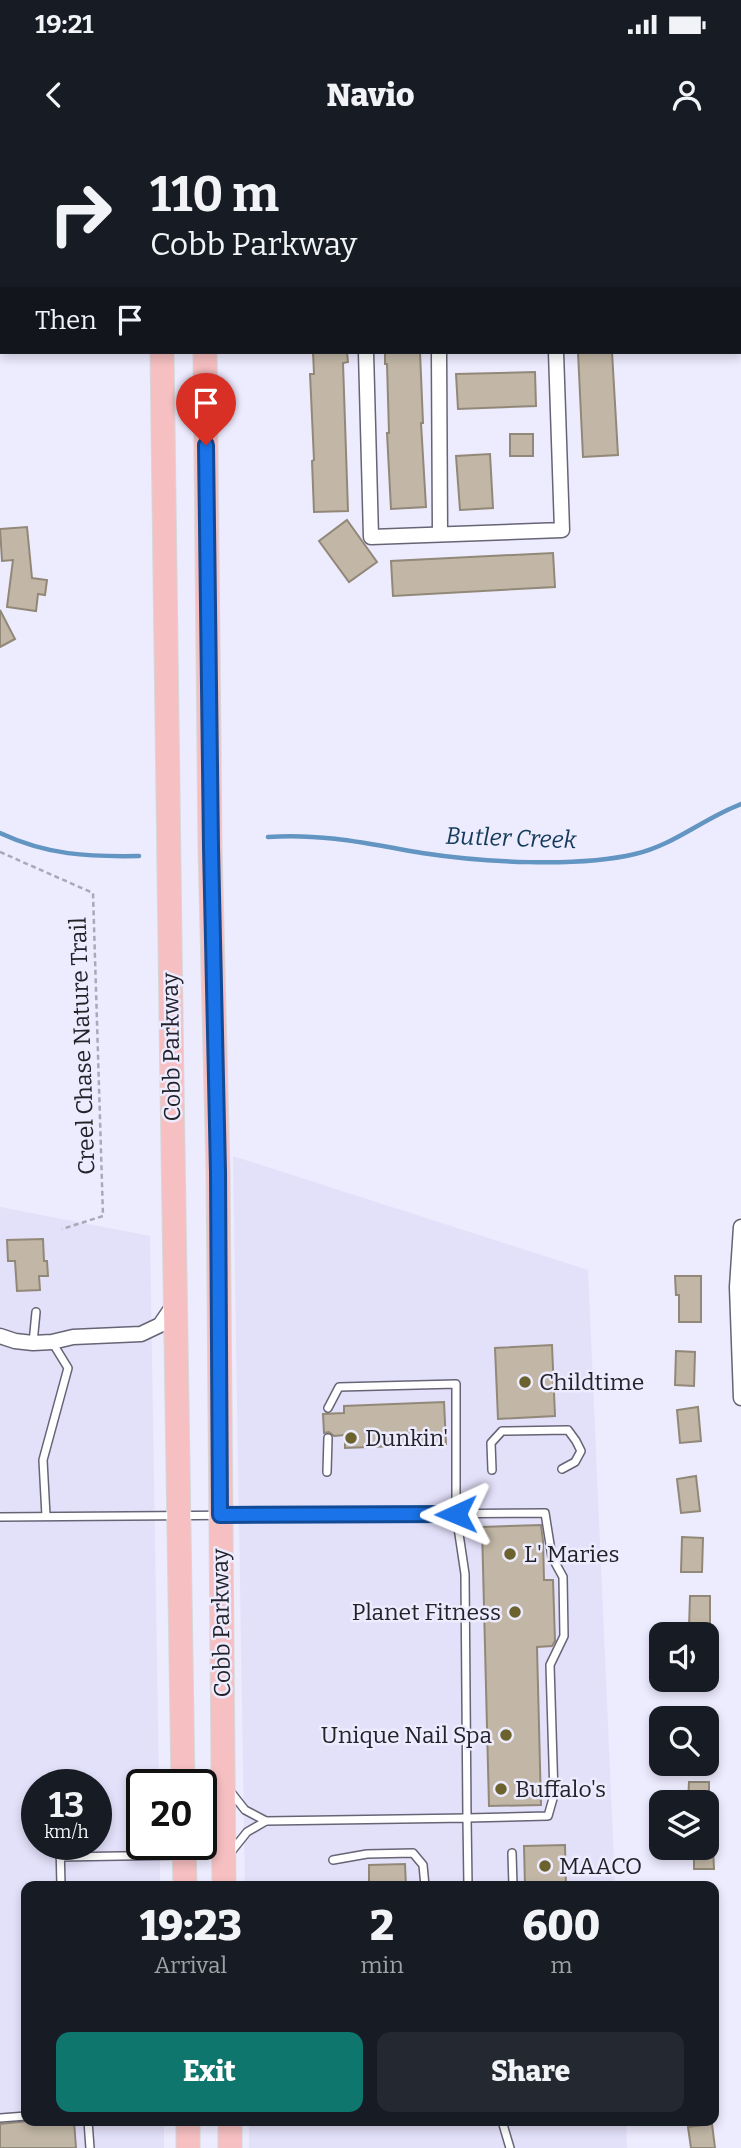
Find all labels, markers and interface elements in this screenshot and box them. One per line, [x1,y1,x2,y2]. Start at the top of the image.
text: 19:21 [35,9,94,40]
icon: back [35,76,73,114]
text: Navio [327,76,415,114]
icon: person [668,76,706,114]
text: 110 m [150,165,279,224]
icon: right [35,168,126,259]
text: Cobb Parkway [150,225,357,263]
icon: arrive [111,301,149,339]
text: Then [35,305,97,336]
pin [176,373,236,445]
icon: arrive [187,384,225,422]
water label: Butler Creek [445,822,578,854]
street label: Creel Chase Nature Trail [63,916,100,1175]
street label: Cobb Parkway [156,972,186,1122]
place label: Childtime [539,1368,644,1396]
marker: Childtime [517,1374,533,1390]
place label: Dunkin' [365,1424,448,1452]
marker: Dunkin' [343,1430,359,1446]
position arrow [419,1477,493,1551]
place label: L' Maries [524,1540,620,1568]
marker: L' Maries [502,1546,518,1562]
street label: Cobb Parkway [206,1548,236,1698]
place label: Planet Fitness [352,1598,501,1626]
marker: Planet Fitness [507,1604,523,1620]
map controls [649,1622,719,1860]
button: sound [649,1622,719,1692]
button: search [649,1706,719,1776]
place label: Unique Nail Spa [321,1721,492,1749]
marker: Unique Nail Spa [498,1727,514,1743]
speed limit sign: 20 [126,1769,217,1860]
place label: Buffalo's [515,1775,606,1803]
marker: Buffalo's [493,1781,509,1797]
text: 13 [49,1784,84,1826]
button: layers [649,1790,719,1860]
text: km/h [44,1821,89,1843]
place label: MAACO [559,1852,642,1880]
marker: MAACO [537,1858,553,1874]
text: 19:23 [140,1901,242,1951]
text: 2 [370,1901,394,1951]
text: 600 [522,1901,600,1951]
text: Arrival [154,1951,227,1979]
text: min [360,1951,404,1979]
text: m [550,1951,572,1979]
button: Exit [56,2032,363,2112]
button: Share [377,2032,684,2112]

